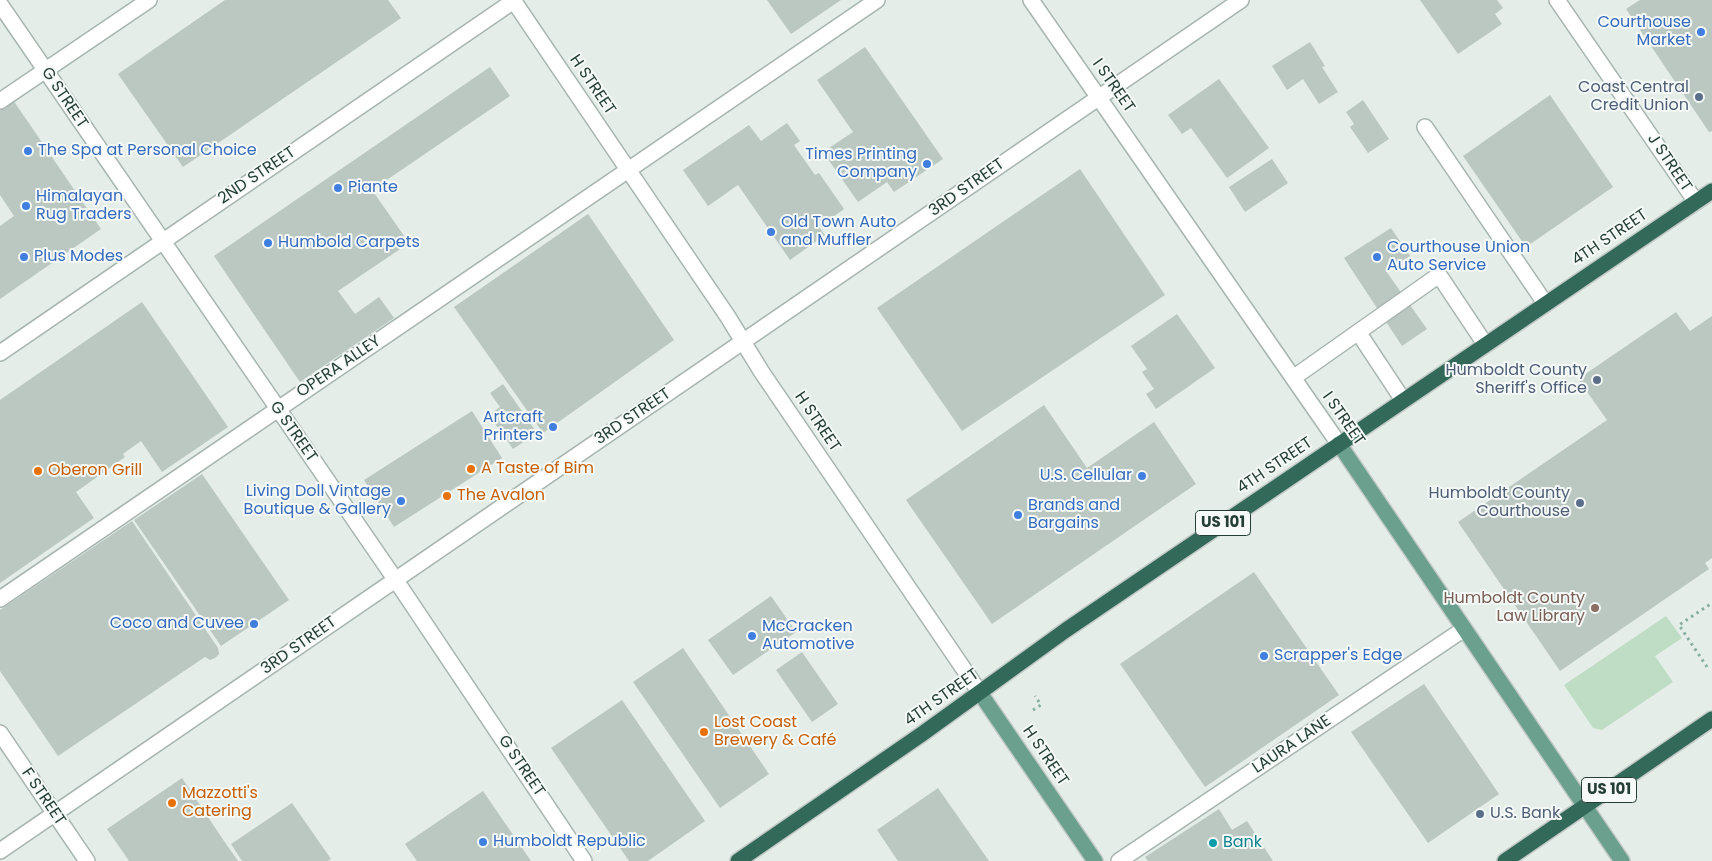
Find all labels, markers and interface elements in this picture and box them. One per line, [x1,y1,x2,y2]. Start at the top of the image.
place label: Courthouse Market [1597,13,1691,51]
marker: Courthouse Market [1695,26,1707,38]
street label: H STREET [565,51,619,119]
street label: I STREET [1088,55,1138,117]
street label: G STREET [37,64,91,132]
place label: Coast Central Credit Union [1578,78,1689,116]
marker: Coast Central Credit Union [1693,91,1705,103]
street label: J STREET [1643,130,1695,196]
place label: The Spa at Personal Choice [38,141,257,161]
street label: 2ND STREET [215,143,299,209]
marker: The Spa at Personal Choice [22,145,34,157]
place label: Times Printing Company [805,145,917,183]
street label: 3RD STREET [926,155,1008,221]
marker: Times Printing Company [921,158,933,170]
place label: Piante [348,178,398,198]
marker: Piante [332,182,344,194]
place label: Himalayan Rug Traders [36,187,132,225]
marker: Himalayan Rug Traders [20,200,32,212]
street label: 4TH STREET [1569,206,1651,270]
place label: Old Town Auto and Muffler [781,213,896,251]
marker: Old Town Auto and Muffler [765,226,777,238]
place label: Humbold Carpets [278,233,420,253]
marker: Humbold Carpets [262,237,274,249]
place label: Courthouse Union Auto Service [1387,238,1530,276]
place label: Plus Modes [34,247,123,267]
marker: Plus Modes [18,251,30,263]
marker: Courthouse Union Auto Service [1371,251,1383,263]
street label: OPERA ALLEY [293,332,385,402]
place label: Humboldt County Sheriff's Office [1445,361,1587,399]
marker: Humboldt County Sheriff's Office [1591,374,1603,386]
street label: 3RD STREET [591,385,675,449]
street label: H STREET [790,388,844,456]
street label: I STREET [1318,388,1368,450]
street label: G STREET [265,398,321,466]
place label: Artcraft Printers [483,408,543,446]
marker: Artcraft Printers [547,421,559,433]
street label: 4TH STREET [1234,434,1316,498]
place label: A Taste of Bim [481,459,594,479]
place label: Oberon Grill [48,461,142,481]
marker: A Taste of Bim [465,463,477,475]
marker: Oberon Grill [32,465,44,477]
place label: U.S. Cellular [1040,466,1132,486]
marker: U.S. Cellular [1136,470,1148,482]
place label: Living Doll Vintage Boutique & Gallery [244,482,391,520]
place label: Humboldt County Courthouse [1428,484,1570,522]
place label: The Avalon [457,486,545,506]
marker: The Avalon [441,490,453,502]
marker: Living Doll Vintage Boutique & Gallery [395,495,407,507]
place label: Brands and Bargains [1028,496,1120,534]
marker: Humboldt County Courthouse [1574,497,1586,509]
marker: Brands and Bargains [1012,509,1024,521]
road number: US 101 [1196,510,1250,536]
place label: Humboldt County Law Library [1443,589,1585,627]
marker: Humboldt County Law Library [1589,602,1601,614]
street label: 3RD STREET [258,613,340,679]
place label: Coco and Cuvee [110,614,244,634]
place label: McCracken Automotive [762,617,854,655]
marker: Coco and Cuvee [248,618,260,630]
marker: McCracken Automotive [746,630,758,642]
place label: Scrapper's Edge [1274,646,1402,666]
marker: Scrapper's Edge [1258,650,1270,662]
street label: 4TH STREET [901,665,983,731]
street label: LAURA LANE [1249,712,1335,778]
place label: Lost Coast Brewery & Café [714,713,836,751]
street label: H STREET [1018,722,1072,790]
marker: Lost Coast Brewery & Café [698,726,710,738]
street label: G STREET [494,732,548,800]
street label: F STREET [17,765,69,829]
road number: US 101 [1582,778,1636,802]
place label: Mazzotti's Catering [182,784,258,822]
marker: Mazzotti's Catering [166,797,178,809]
place label: U.S. Bank [1490,804,1560,824]
marker: U.S. Bank [1474,808,1486,820]
place label: Humboldt Republic [493,832,646,852]
place label: Bank [1223,833,1262,853]
marker: Humboldt Republic [477,836,489,848]
marker: Bank [1207,837,1219,849]

